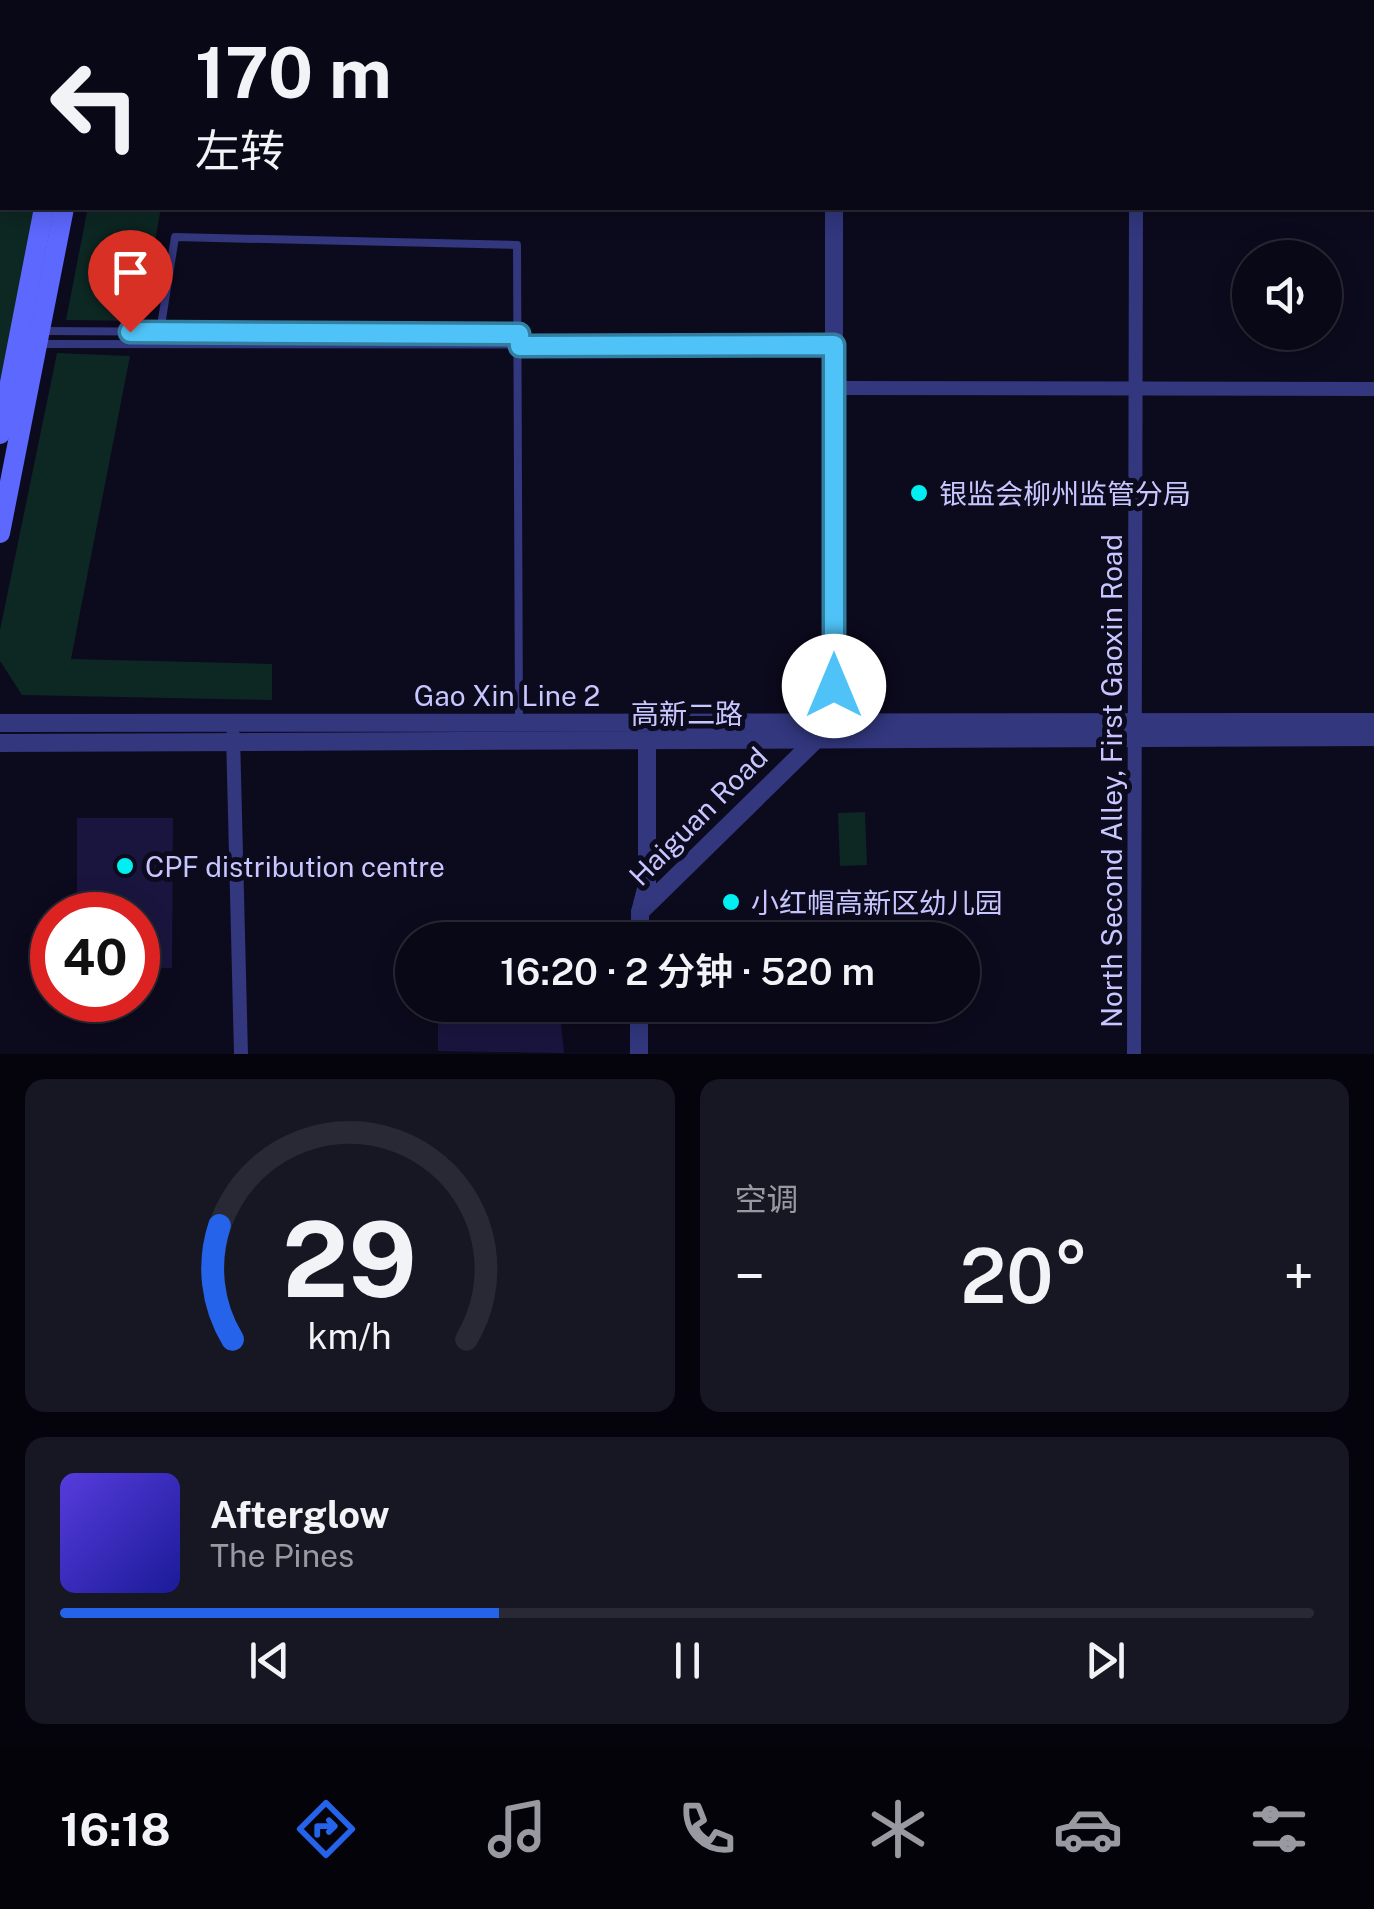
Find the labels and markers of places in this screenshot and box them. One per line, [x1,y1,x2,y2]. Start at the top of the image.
pin [88,230,173,333]
place label: 银监会柳州监管分局 [939,477,1191,510]
marker: 银监会柳州监管分局 [908,482,930,504]
place label: CPF distribution centre [145,850,445,883]
marker: CPF distribution centre [114,855,136,877]
place label: 小红帽高新区幼儿园 [751,886,1003,919]
marker: 小红帽高新区幼儿园 [720,891,742,913]

